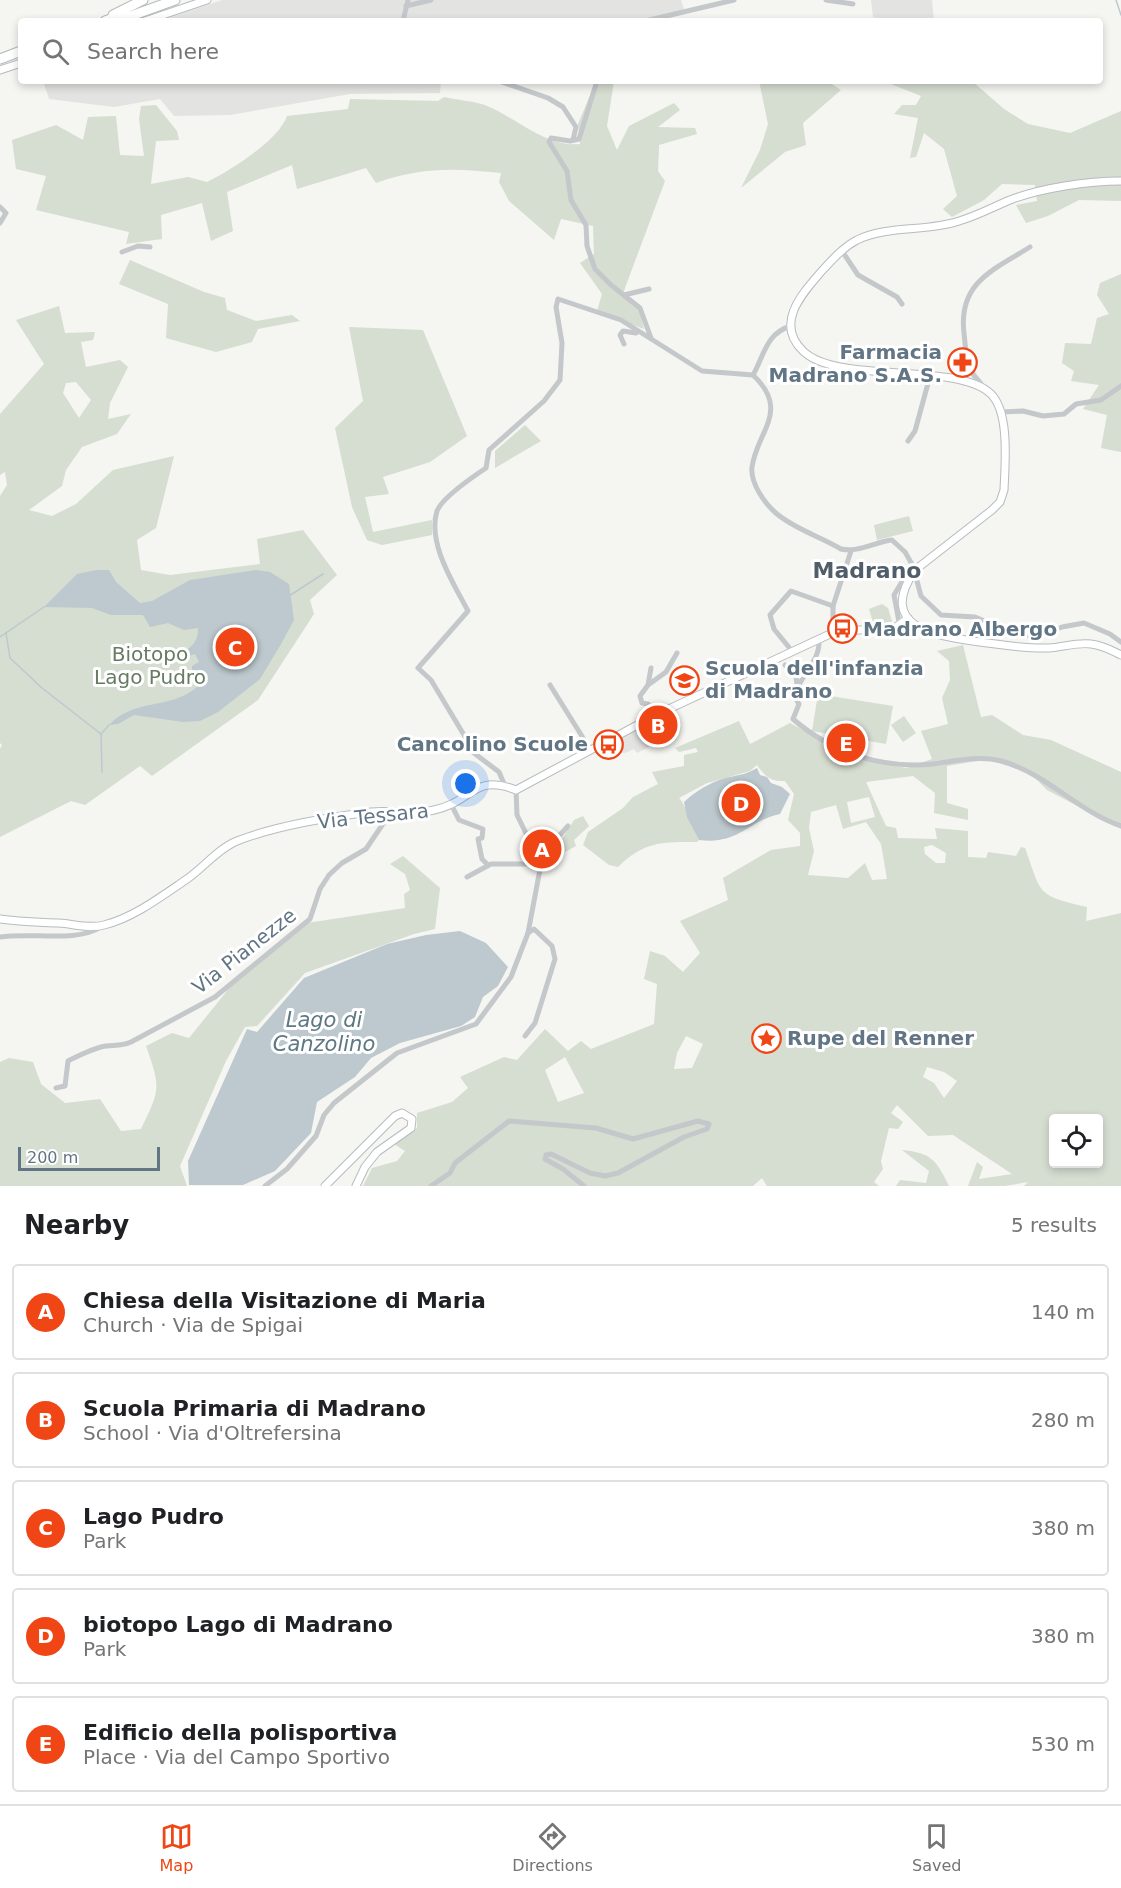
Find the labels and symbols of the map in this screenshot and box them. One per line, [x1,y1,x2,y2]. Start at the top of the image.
place label: Farmacia Madrano S.A.S. [769,340,942,387]
pharmacy icon: Farmacia Madrano S.A.S. [947,347,979,379]
district label: Madrano [813,558,921,583]
bus stop icon: Madrano Albergo [826,613,858,645]
place label: Madrano Albergo [863,617,1057,641]
pin: C [216,624,254,670]
park label: Biotopo Lago Pudro [94,642,206,689]
place label: Scuola dell'infanzia di Madrano [705,656,924,703]
school or university icon: Scuola dell'infanzia di Madrano [668,664,700,696]
pin: B [638,702,678,748]
pin: E [826,720,866,766]
bus stop icon: Cancolino Scuole [593,728,625,760]
place label: Cancolino Scuole [397,732,588,756]
your location [451,769,480,798]
pin: D [722,780,760,826]
street label: Via Tessara [316,798,430,834]
pin: A [522,826,562,872]
street label: Via Pianezze [187,903,301,999]
water label: Lago di Canzolino [273,1008,375,1056]
place icon: Rupe del Renner [750,1022,782,1054]
place label: Rupe del Renner [787,1026,974,1050]
scale bar [18,1144,160,1172]

